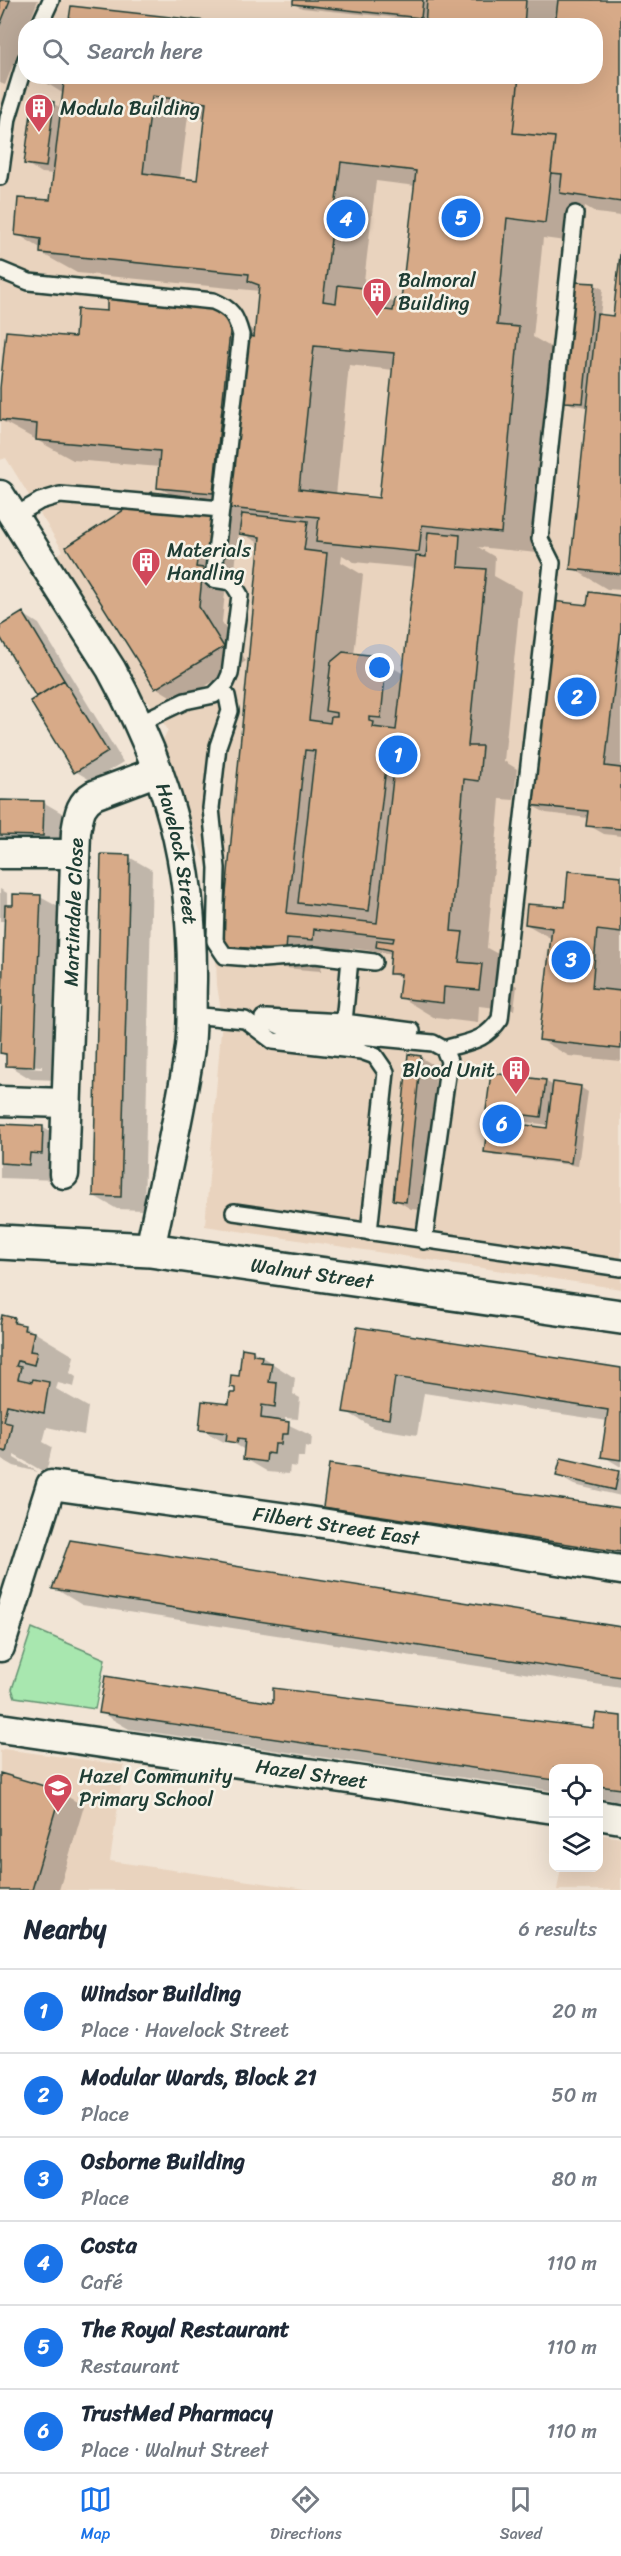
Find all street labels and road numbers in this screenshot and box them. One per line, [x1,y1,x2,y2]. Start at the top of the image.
street label: Havelock Street [146,778,208,926]
street label: Martindale Close [53,837,93,987]
street label: Walnut Street [249,1247,377,1299]
street label: Filbert Street East [251,1496,423,1556]
street label: Hazel Street [254,1748,370,1799]

